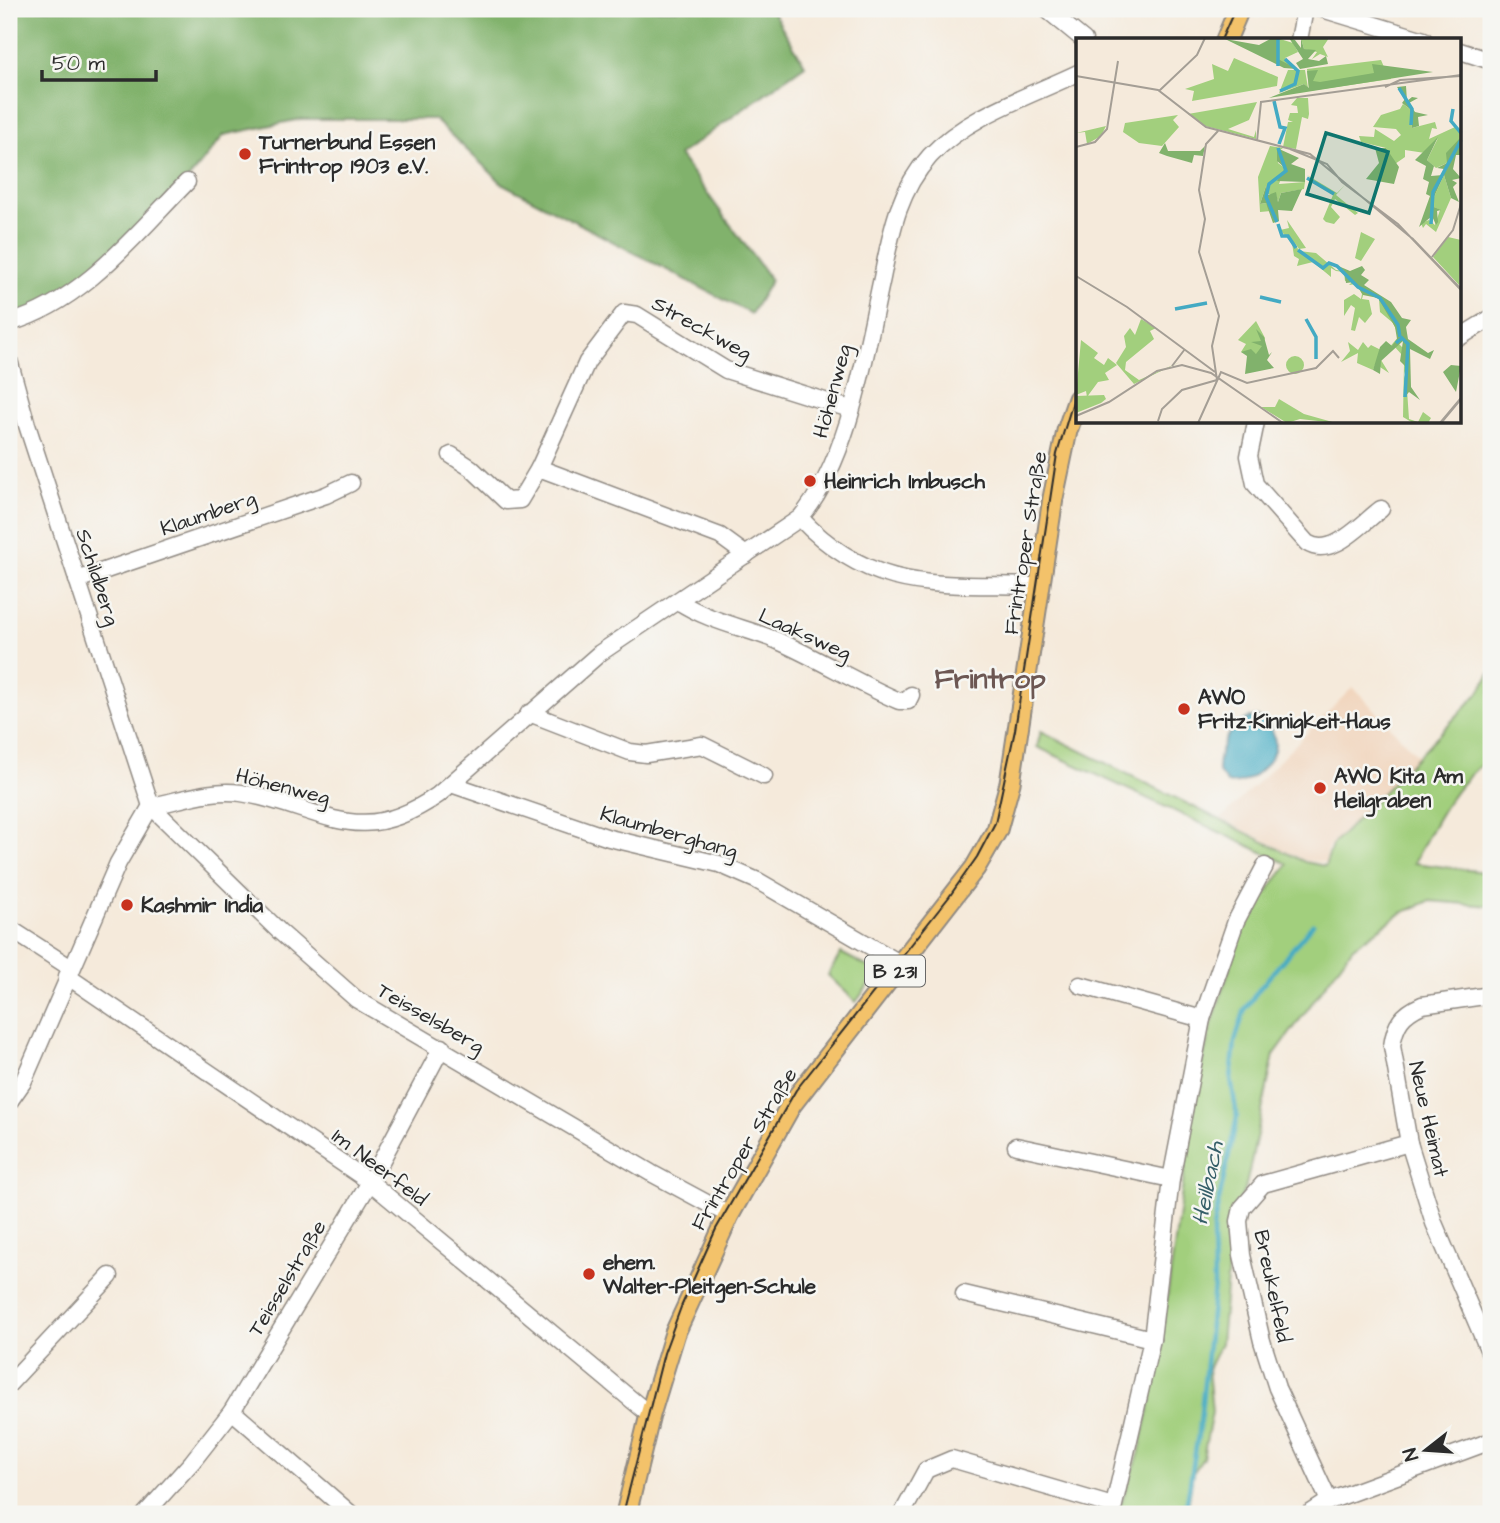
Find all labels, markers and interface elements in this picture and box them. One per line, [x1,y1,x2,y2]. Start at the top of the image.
scale bar [42,38,156,82]
inset map [1076,38,1462,424]
text: 50 m [52,49,106,78]
place label: Turnerbund Essen Frintrop 1903 e.V. [258,128,436,182]
marker: Turnerbund Essen Frintrop 1903 e.V. [237,146,253,162]
street label: Streckweg [646,289,757,370]
street label: Höhenweg [806,341,861,442]
street label: Frintroper Straße [997,449,1055,637]
place label: Heinrich Imbusch [824,467,985,496]
marker: Heinrich Imbusch [802,473,818,489]
street label: Klaumberg [157,484,261,545]
street label: Schildberg [66,525,127,630]
street label: Laaksweg [753,601,856,670]
district label: Frintrop [934,660,1046,700]
place label: AWO Fritz-Kinnigkeit-Haus [1198,683,1391,738]
marker: AWO Fritz-Kinnigkeit-Haus [1176,701,1192,717]
street label: Höhenweg [232,761,333,814]
place label: AWO Kita Am Heilgraben [1334,762,1464,817]
marker: AWO Kita Am Heilgraben [1312,780,1328,796]
street label: Klaumberghang [596,799,741,868]
place label: Kashmir India [141,891,263,920]
marker: Kashmir India [119,897,135,913]
road number: B 231 [865,956,925,987]
street label: Teisselsberg [371,976,490,1063]
street label: Neue Heimat [1401,1058,1456,1180]
street label: Frintroper Straße [684,1062,805,1237]
street label: Im Neerfeld [326,1122,434,1213]
water label: Heilbach [1184,1137,1232,1227]
street label: Teisselstraße [241,1215,334,1342]
street label: Breukelfeld [1246,1227,1299,1345]
place label: ehem. Walter-Pleitgen-Schule [602,1248,817,1303]
marker: ehem. Walter-Pleitgen-Schule [581,1266,597,1282]
north arrow [1392,1414,1462,1484]
text: N [1397,1445,1426,1464]

